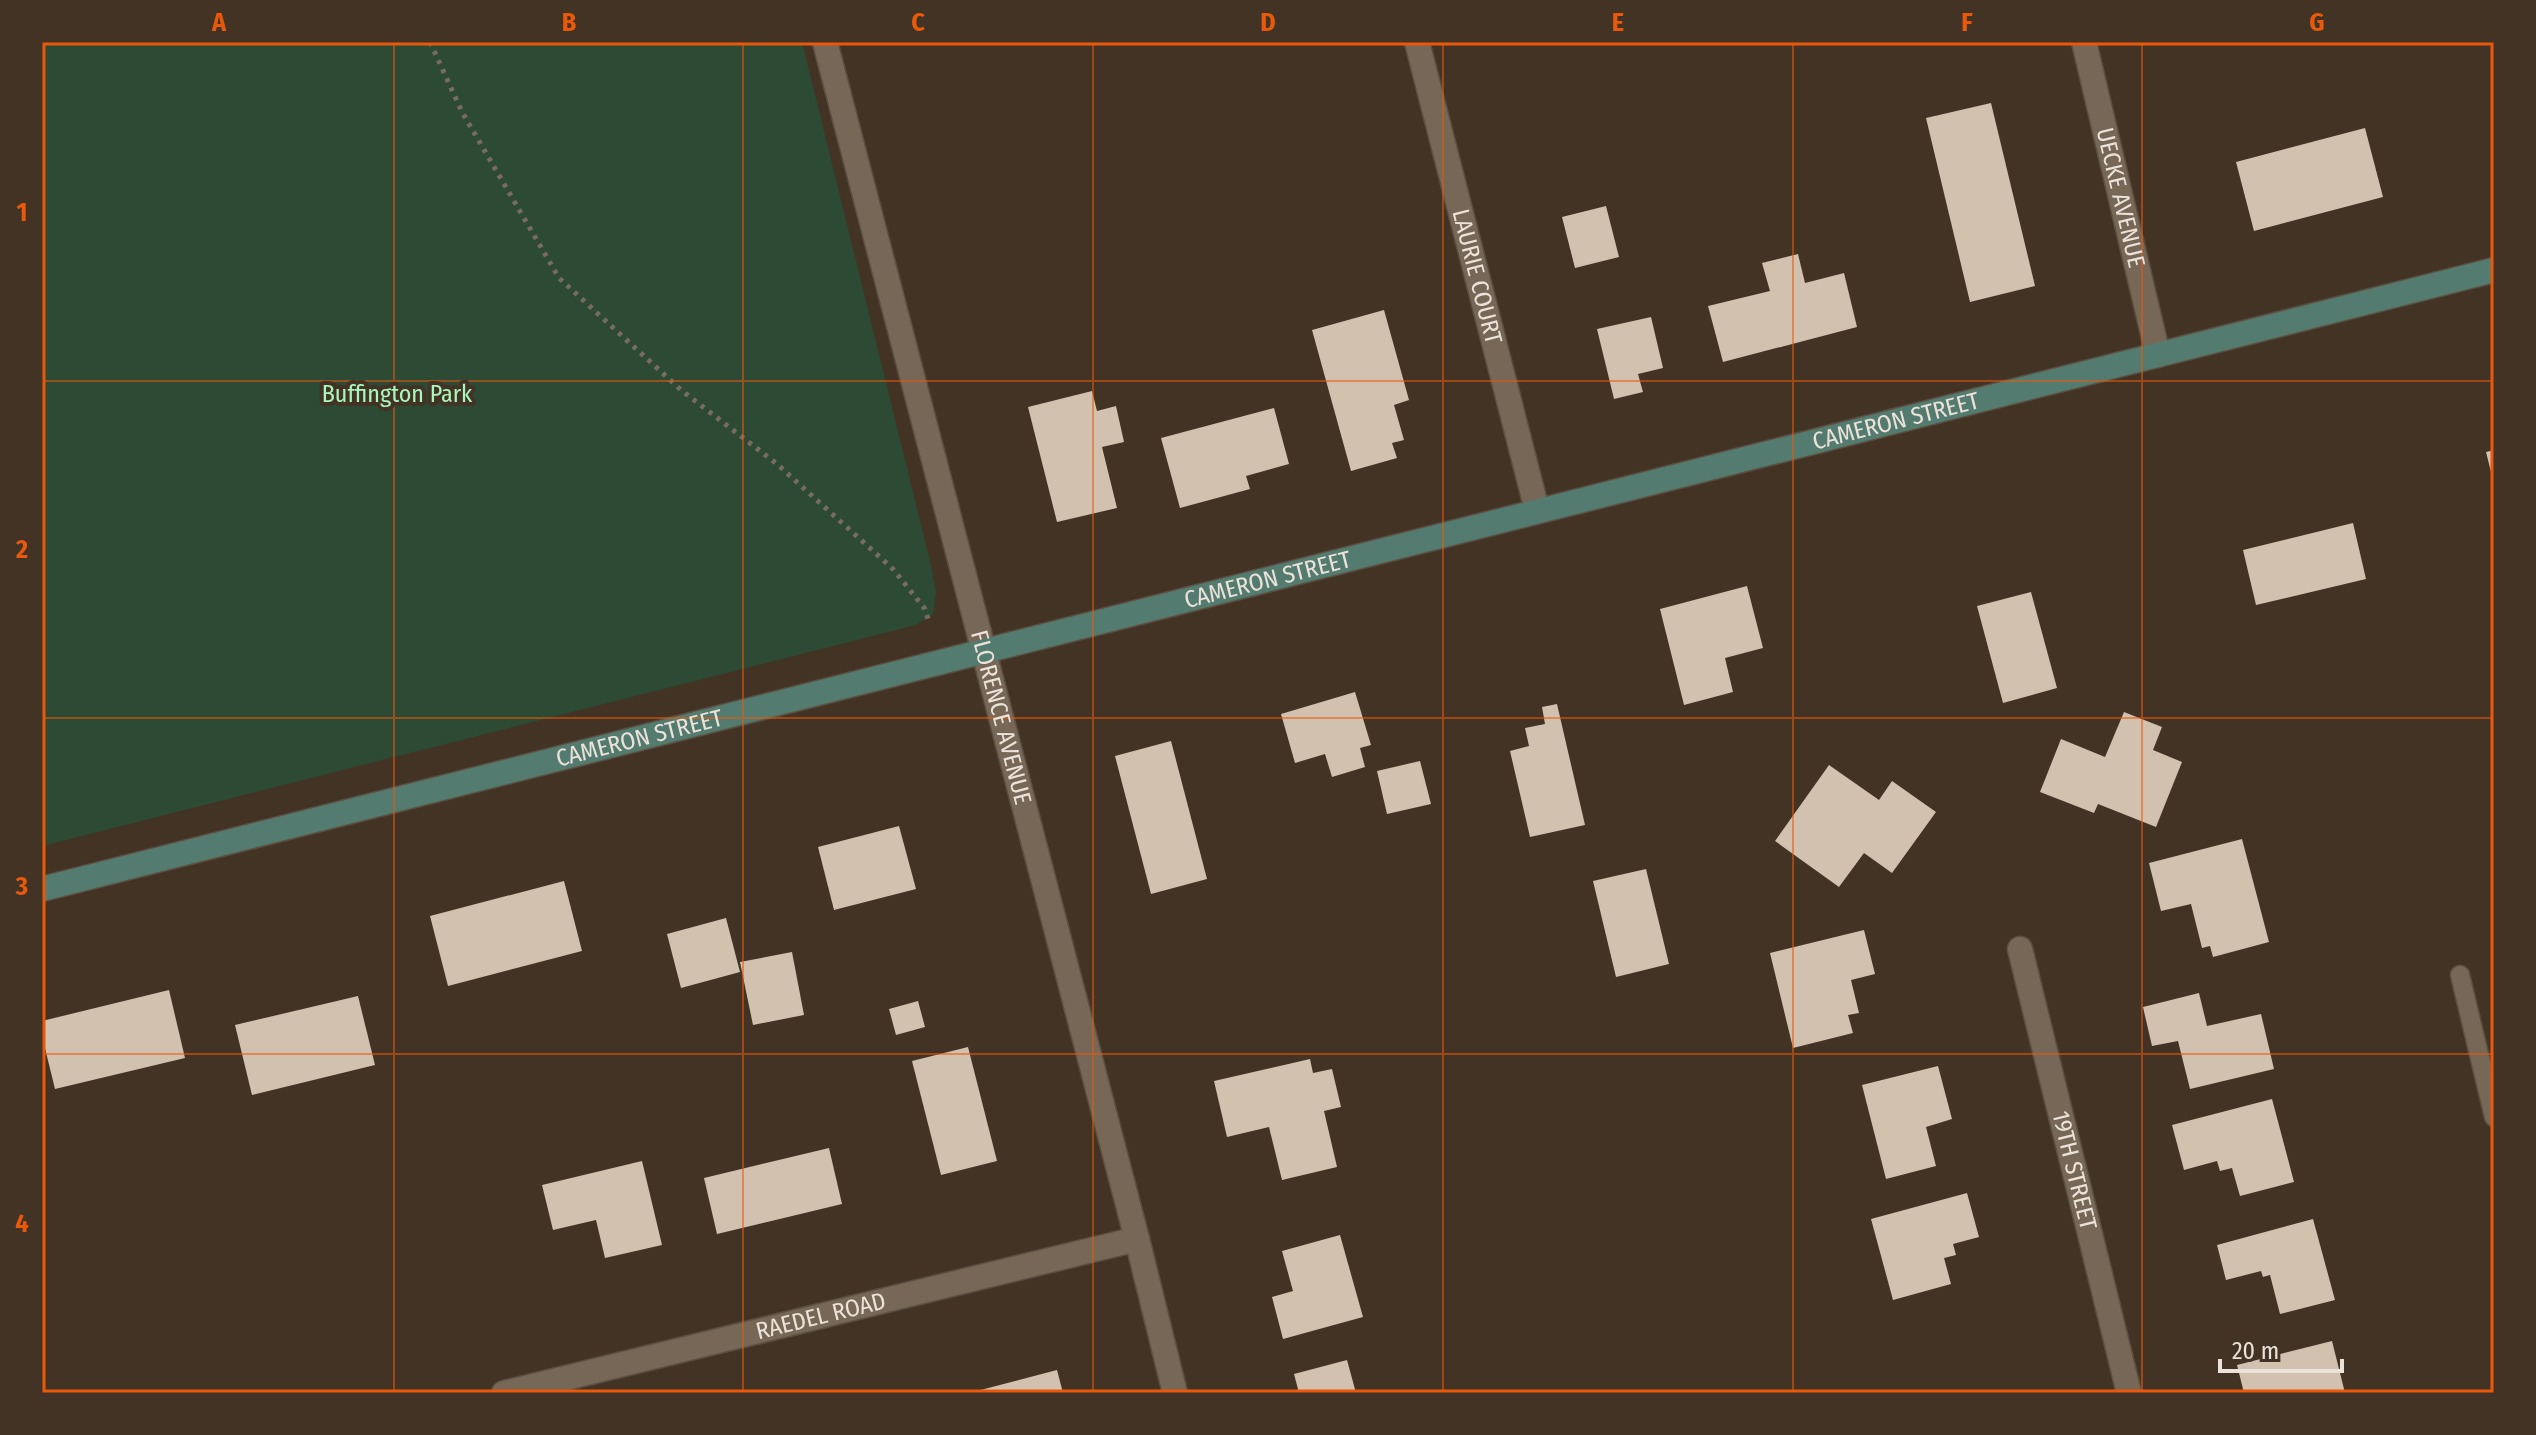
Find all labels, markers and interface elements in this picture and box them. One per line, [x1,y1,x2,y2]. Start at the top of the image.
text: A [211,7,227,38]
text: B [562,7,577,38]
text: C [911,7,925,38]
text: D [1260,7,1276,38]
text: E [1612,7,1624,38]
text: F [1961,7,1973,38]
text: G [2309,7,2325,38]
street label: UECKE AVENUE [2091,125,2151,270]
text: 1 [17,197,28,228]
street label: LAURIE COURT [1446,206,1508,347]
park label: Buffington Park [322,380,473,408]
street label: CAMERON STREET [1810,387,1982,455]
text: 2 [15,534,28,565]
street label: CAMERON STREET [1181,545,1354,614]
street label: FLORENCE AVENUE [965,627,1037,808]
street label: CAMERON STREET [553,704,725,773]
text: 3 [15,871,28,902]
street label: 19TH STREET [2046,1108,2102,1233]
text: 4 [15,1208,29,1239]
street label: RAEDEL ROAD [753,1287,889,1345]
scale bar [2220,1323,2342,1373]
text: 20 m [2232,1337,2279,1365]

